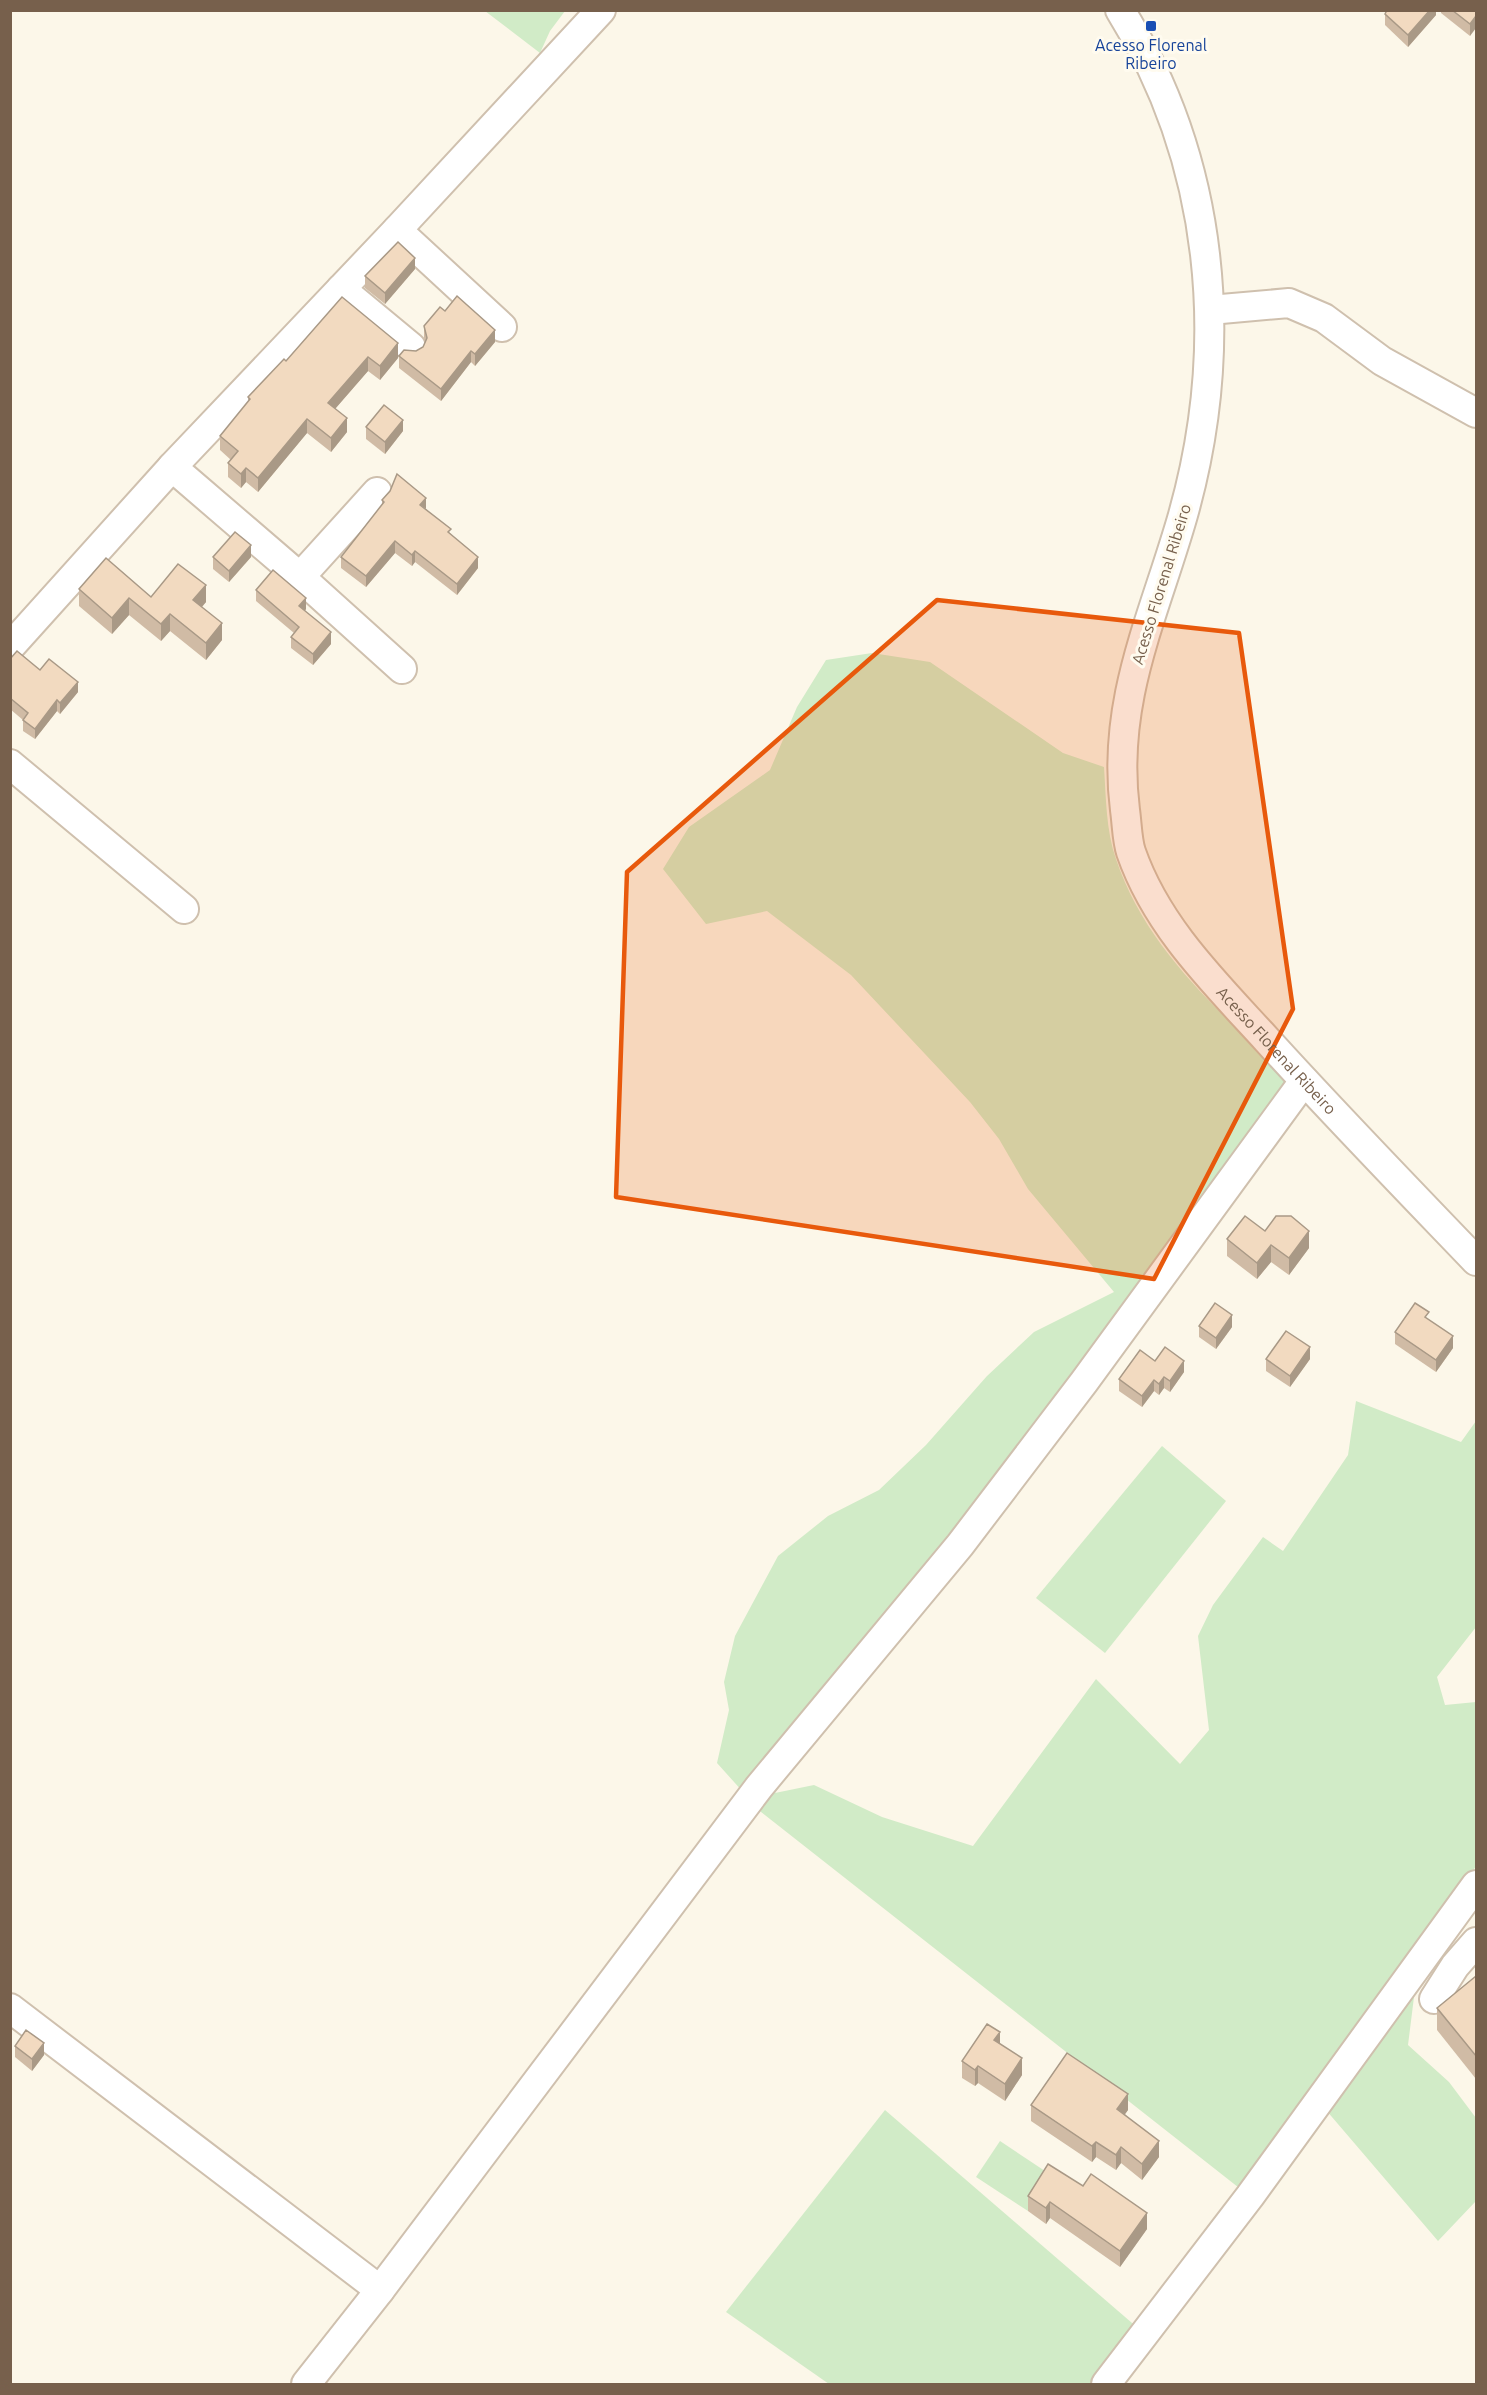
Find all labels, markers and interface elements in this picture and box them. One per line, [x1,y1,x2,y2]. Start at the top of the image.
marker: Acesso Florenal Ribeiro [1144,19,1158,33]
place label: Acesso Florenal Ribeiro [1095,36,1207,72]
street label: Acesso Florenal Ribeiro [1128,502,1194,666]
street label: Acesso Florenal Ribeiro [1213,983,1340,1118]

